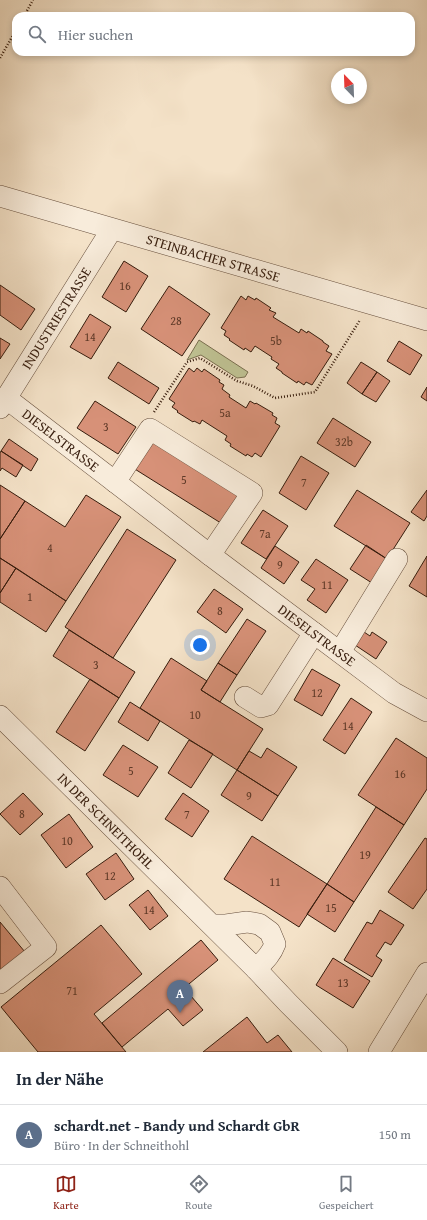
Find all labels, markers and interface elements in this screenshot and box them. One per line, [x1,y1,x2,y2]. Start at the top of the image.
search box [12,12,415,56]
icon: search [26,23,48,45]
text: Hier suchen [58,24,133,45]
north arrow [331,68,367,104]
street label: STEINBACHER STRASSE [144,229,283,287]
street label: INDUSTRIESTRASSE [17,263,96,373]
house number: 16 [119,277,131,294]
house number: 28 [170,312,182,329]
house number: 14 [84,328,96,345]
house number: 5b [270,332,282,349]
street label: DIESELSTRASSE [18,404,104,476]
house number: 5a [219,404,231,421]
house number: 3 [103,418,109,435]
house number: 32b [335,433,353,450]
house number: 5 [181,471,187,488]
house number: 7 [301,474,307,491]
house number: 7a [259,525,271,542]
house number: 4 [47,539,53,556]
house number: 9 [277,556,283,573]
house number: 11 [321,576,333,593]
house number: 1 [27,588,33,605]
street label: DIESELSTRASSE [274,599,360,671]
house number: 8 [217,602,223,619]
your location [190,635,210,655]
house number: 3 [93,656,99,673]
house number: 12 [311,684,323,701]
house number: 10 [189,706,201,723]
house number: 14 [342,717,354,734]
house number: 5 [128,762,134,779]
house number: 16 [394,765,406,782]
street label: IN DER SCHNEITHOHL [53,768,159,873]
house number: 9 [246,787,252,804]
house number: 8 [19,805,25,822]
house number: 7 [184,806,190,823]
house number: 10 [61,832,73,849]
house number: 19 [359,846,371,863]
house number: 12 [104,867,116,884]
house number: 11 [269,873,281,890]
house number: 15 [325,899,337,916]
house number: 14 [143,901,155,918]
house number: 13 [337,974,349,991]
pin: A [167,980,193,1013]
house number: 71 [66,982,78,999]
text: In der Nähe [16,1066,104,1091]
text: schardt.net - Bandy und Schardt GbR [54,1115,300,1136]
text: A [25,1125,33,1144]
text: 150 m [379,1125,411,1144]
text: Büro · In der Schneithohl [54,1136,189,1155]
tab: Karte [53,1173,79,1213]
tab: Route [185,1173,212,1213]
tab: Gespeichert [319,1173,374,1213]

